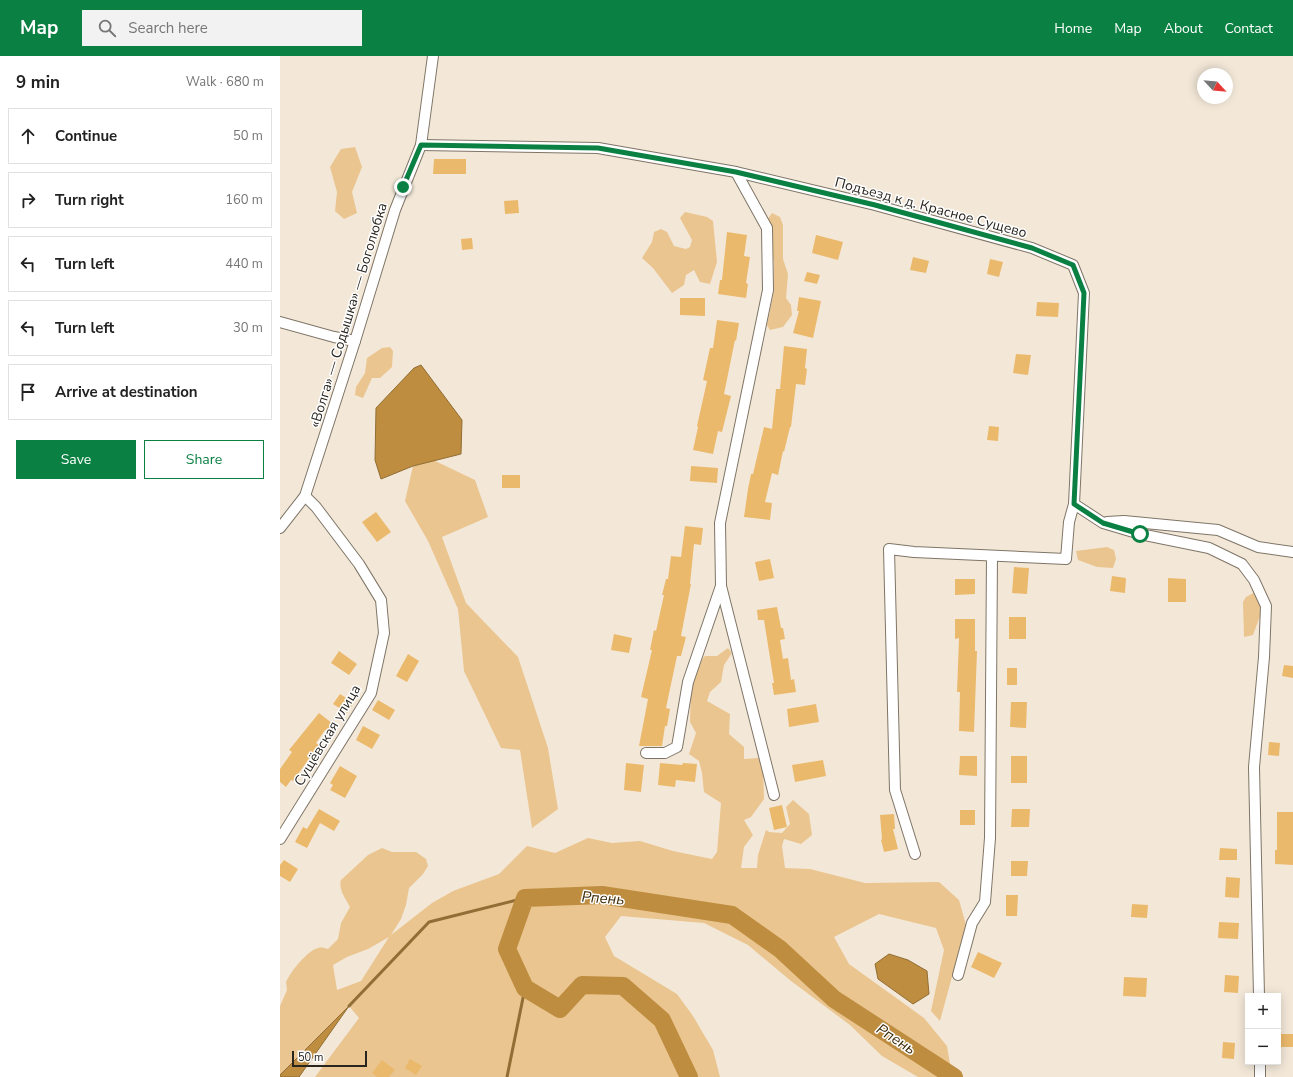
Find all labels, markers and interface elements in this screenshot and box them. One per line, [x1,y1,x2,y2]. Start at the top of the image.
search box [82,10,362,46]
text: Map [20,15,58,41]
icon: search [96,17,118,39]
text: Search here [128,18,208,38]
text: Home [1054,19,1092,38]
text: Map [1114,19,1142,38]
text: About [1164,19,1203,38]
text: Contact [1225,19,1273,38]
north arrow [1197,68,1233,104]
text: 9 min [16,71,60,94]
text: Walk · 680 m [186,73,264,91]
icon: ahead [17,125,39,147]
text: Continue [55,126,117,146]
text: 50 m [233,127,263,145]
street label: Подъезд к д. Красное Сущево [833,173,1029,242]
route end [394,178,412,196]
icon: right [17,189,39,211]
text: Turn right [55,190,124,210]
text: 160 m [225,191,263,209]
street label: «Волга» — Содышка» — Боголюбка [305,200,392,430]
icon: left [17,253,39,275]
text: Turn left [55,254,114,274]
text: 440 m [225,255,263,273]
icon: left [17,317,39,339]
text: Turn left [55,318,114,338]
text: 30 m [233,319,263,337]
icon: arrive [17,381,39,403]
text: Arrive at destination [55,382,198,402]
button: Save [16,440,136,479]
button: Share [144,440,264,479]
route start [1131,525,1149,543]
street label: Сущёвская улица [290,681,365,789]
water label: Рпень [581,887,625,909]
map controls [1245,993,1281,1065]
button: + [1245,993,1281,1029]
water label: Рпень [872,1019,920,1059]
button: − [1245,1029,1281,1065]
scale bar [292,1049,367,1068]
text: 50 m [298,1050,323,1065]

